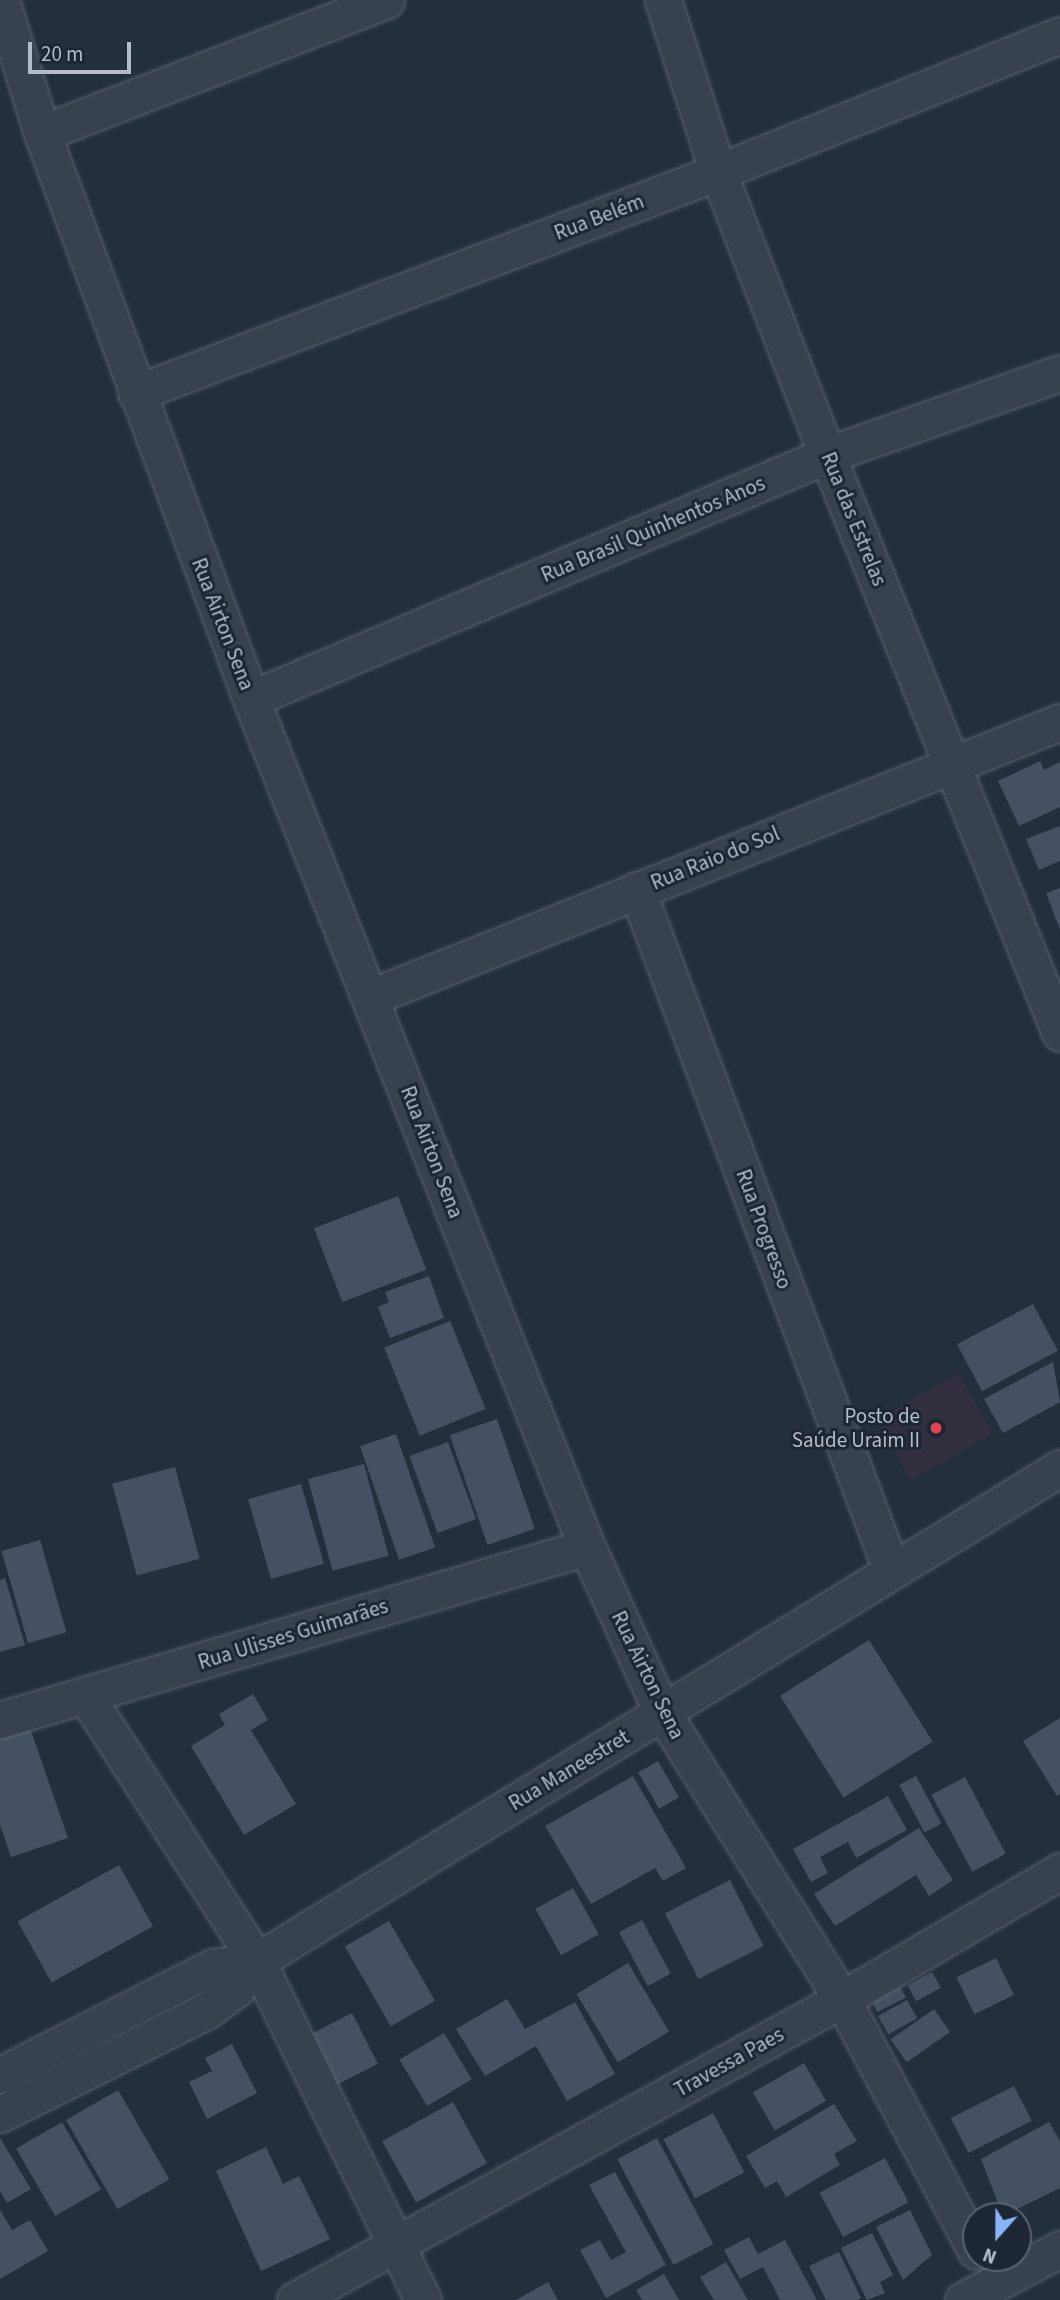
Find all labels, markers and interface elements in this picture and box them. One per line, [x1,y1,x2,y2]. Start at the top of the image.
scale bar [32,28,135,72]
text: 20 m [41,39,83,69]
street label: Rua Belém [551,188,647,246]
street label: Rua das Estrelas [816,448,892,590]
street label: Rua Brasil Quinhentos Anos [537,470,769,588]
street label: Rua Airton Sena [186,554,260,694]
street label: Rua Raio do Sol [647,821,783,895]
street label: Rua Airton Sena [395,1082,469,1222]
street label: Rua Progresso [731,1166,797,1292]
place label: Posto de Saúde Uraim II [792,1403,920,1453]
marker: Posto de Saúde Uraim II [926,1418,946,1438]
street label: Rua Ulisses Guimarães [195,1593,391,1675]
street label: Rua Airton Sena [606,1607,690,1743]
street label: Rua Maneestret [504,1724,634,1816]
street label: Travessa Paes [670,2022,788,2102]
north arrow [962,2202,1032,2272]
text: N [979,2240,1001,2270]

